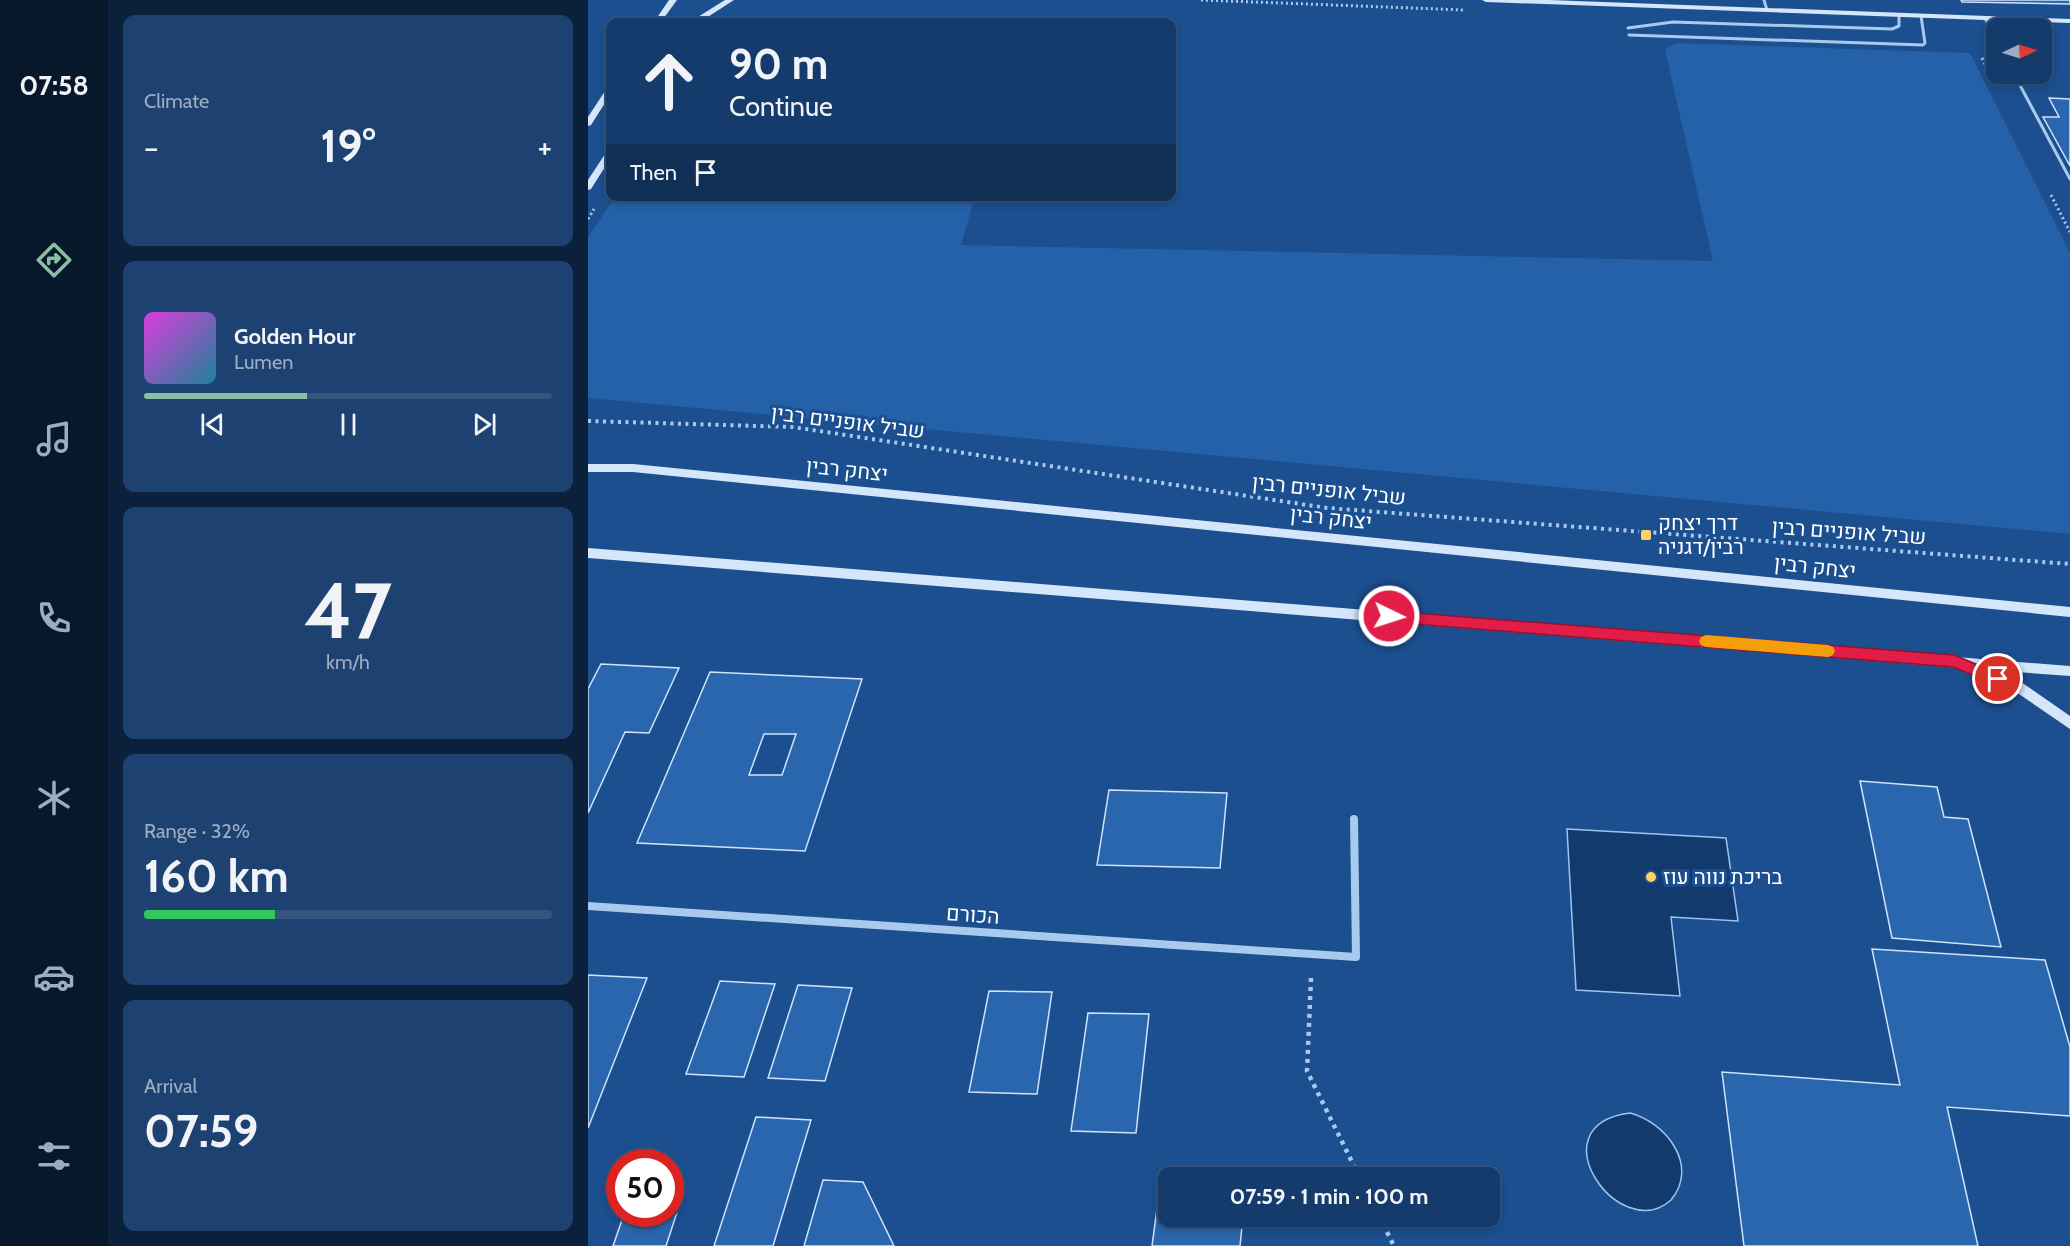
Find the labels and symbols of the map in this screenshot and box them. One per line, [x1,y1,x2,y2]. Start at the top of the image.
north arrow [1986,18,2052,84]
street label: שביל אופניים רבין [770,400,926,443]
street label: יצחק רבין [805,453,889,486]
street label: שביל אופניים רבין [1251,469,1407,510]
street label: יצחק רבין [1289,501,1373,534]
place label: דרך יצחק רבין/דגניה [1658,510,1744,559]
street label: שביל אופניים רבין [1771,514,1927,549]
marker: דרך יצחק רבין/דגניה [1639,528,1653,542]
street label: יצחק רבין [1773,550,1857,583]
position arrow [1357,584,1421,648]
pin [1972,653,2023,704]
place label: בריכת נווה עוז [1663,864,1783,889]
marker: בריכת נווה עוז [1644,870,1658,884]
street label: הכורם [945,900,1001,929]
speed limit sign: 50 [606,1149,684,1227]

